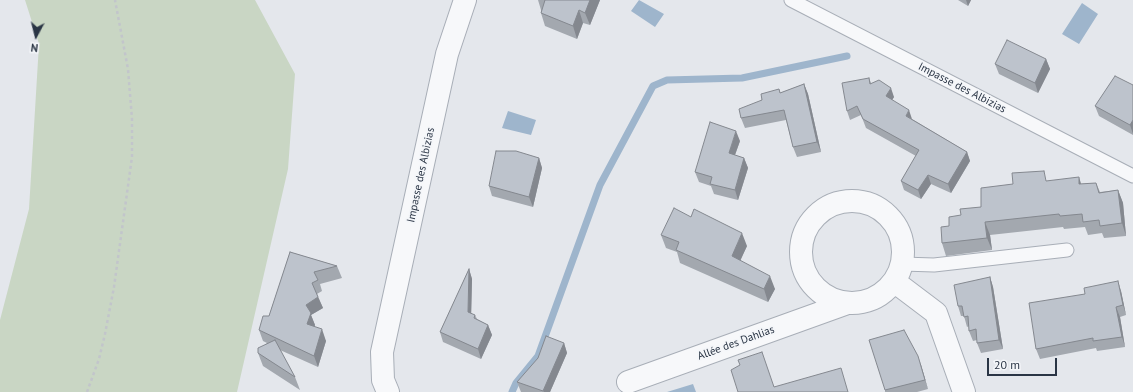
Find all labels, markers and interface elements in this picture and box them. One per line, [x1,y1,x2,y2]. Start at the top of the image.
north arrow [16,16,56,56]
text: N [30,41,39,55]
street label: Impasse des Albizias [916,60,1008,116]
street label: Impasse des Albizias [404,126,438,224]
street label: Allée des Dahlias [696,323,776,363]
scale bar [989,350,1059,376]
text: 20 m [994,357,1020,372]

